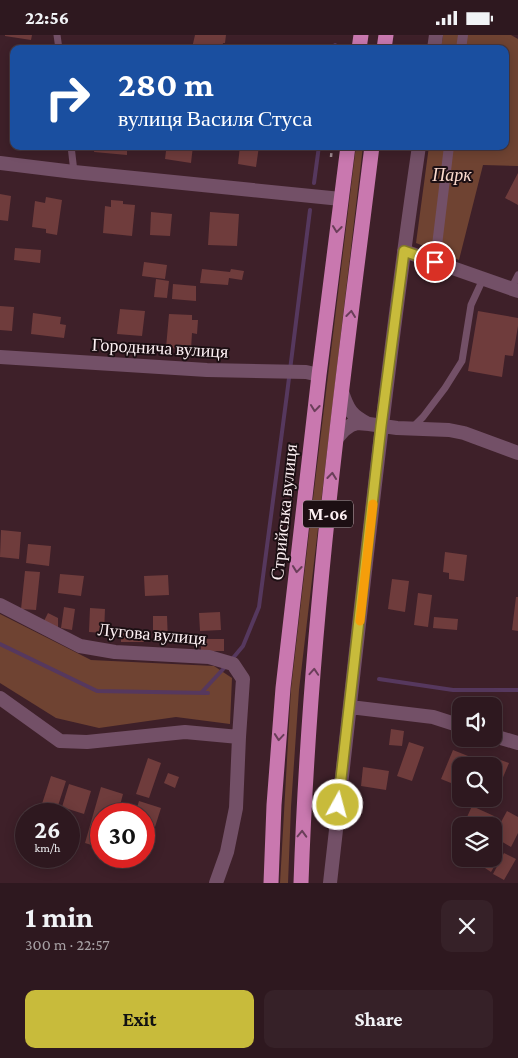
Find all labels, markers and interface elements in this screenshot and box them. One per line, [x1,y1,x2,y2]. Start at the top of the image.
text: 22:56 [25,7,69,28]
icon: right [35,65,100,130]
text: 280 m [118,65,214,104]
text: вулиця Василя Стуса [118,106,312,131]
park label: Парк [431,165,472,185]
one-way arrow [332,226,343,234]
pin [414,241,456,283]
icon: arrive [421,248,449,276]
one-way arrow [345,310,356,318]
street label: Городнича вулиця [91,334,229,362]
one-way arrow [310,404,321,412]
street label: Стрийська вулиця [267,443,301,581]
one-way arrow [326,471,337,479]
road number: М-06 [303,501,353,527]
one-way arrow [292,566,303,574]
street label: Лугова вулиця [97,619,207,649]
one-way arrow [308,668,319,676]
map controls [452,697,502,867]
button: sound [452,697,502,747]
one-way arrow [274,733,285,741]
button: search [452,757,502,807]
position arrow [311,778,363,830]
speed limit sign: 30 [90,803,155,868]
text: 26 [34,816,61,843]
button: layers [452,817,502,867]
one-way arrow [297,830,308,838]
text: km/h [35,841,60,855]
text: 1 min [25,900,93,933]
button: close [441,900,493,952]
text: 300 m · 22:57 [25,936,110,953]
button: Exit [25,990,254,1048]
button: Share [264,990,493,1048]

